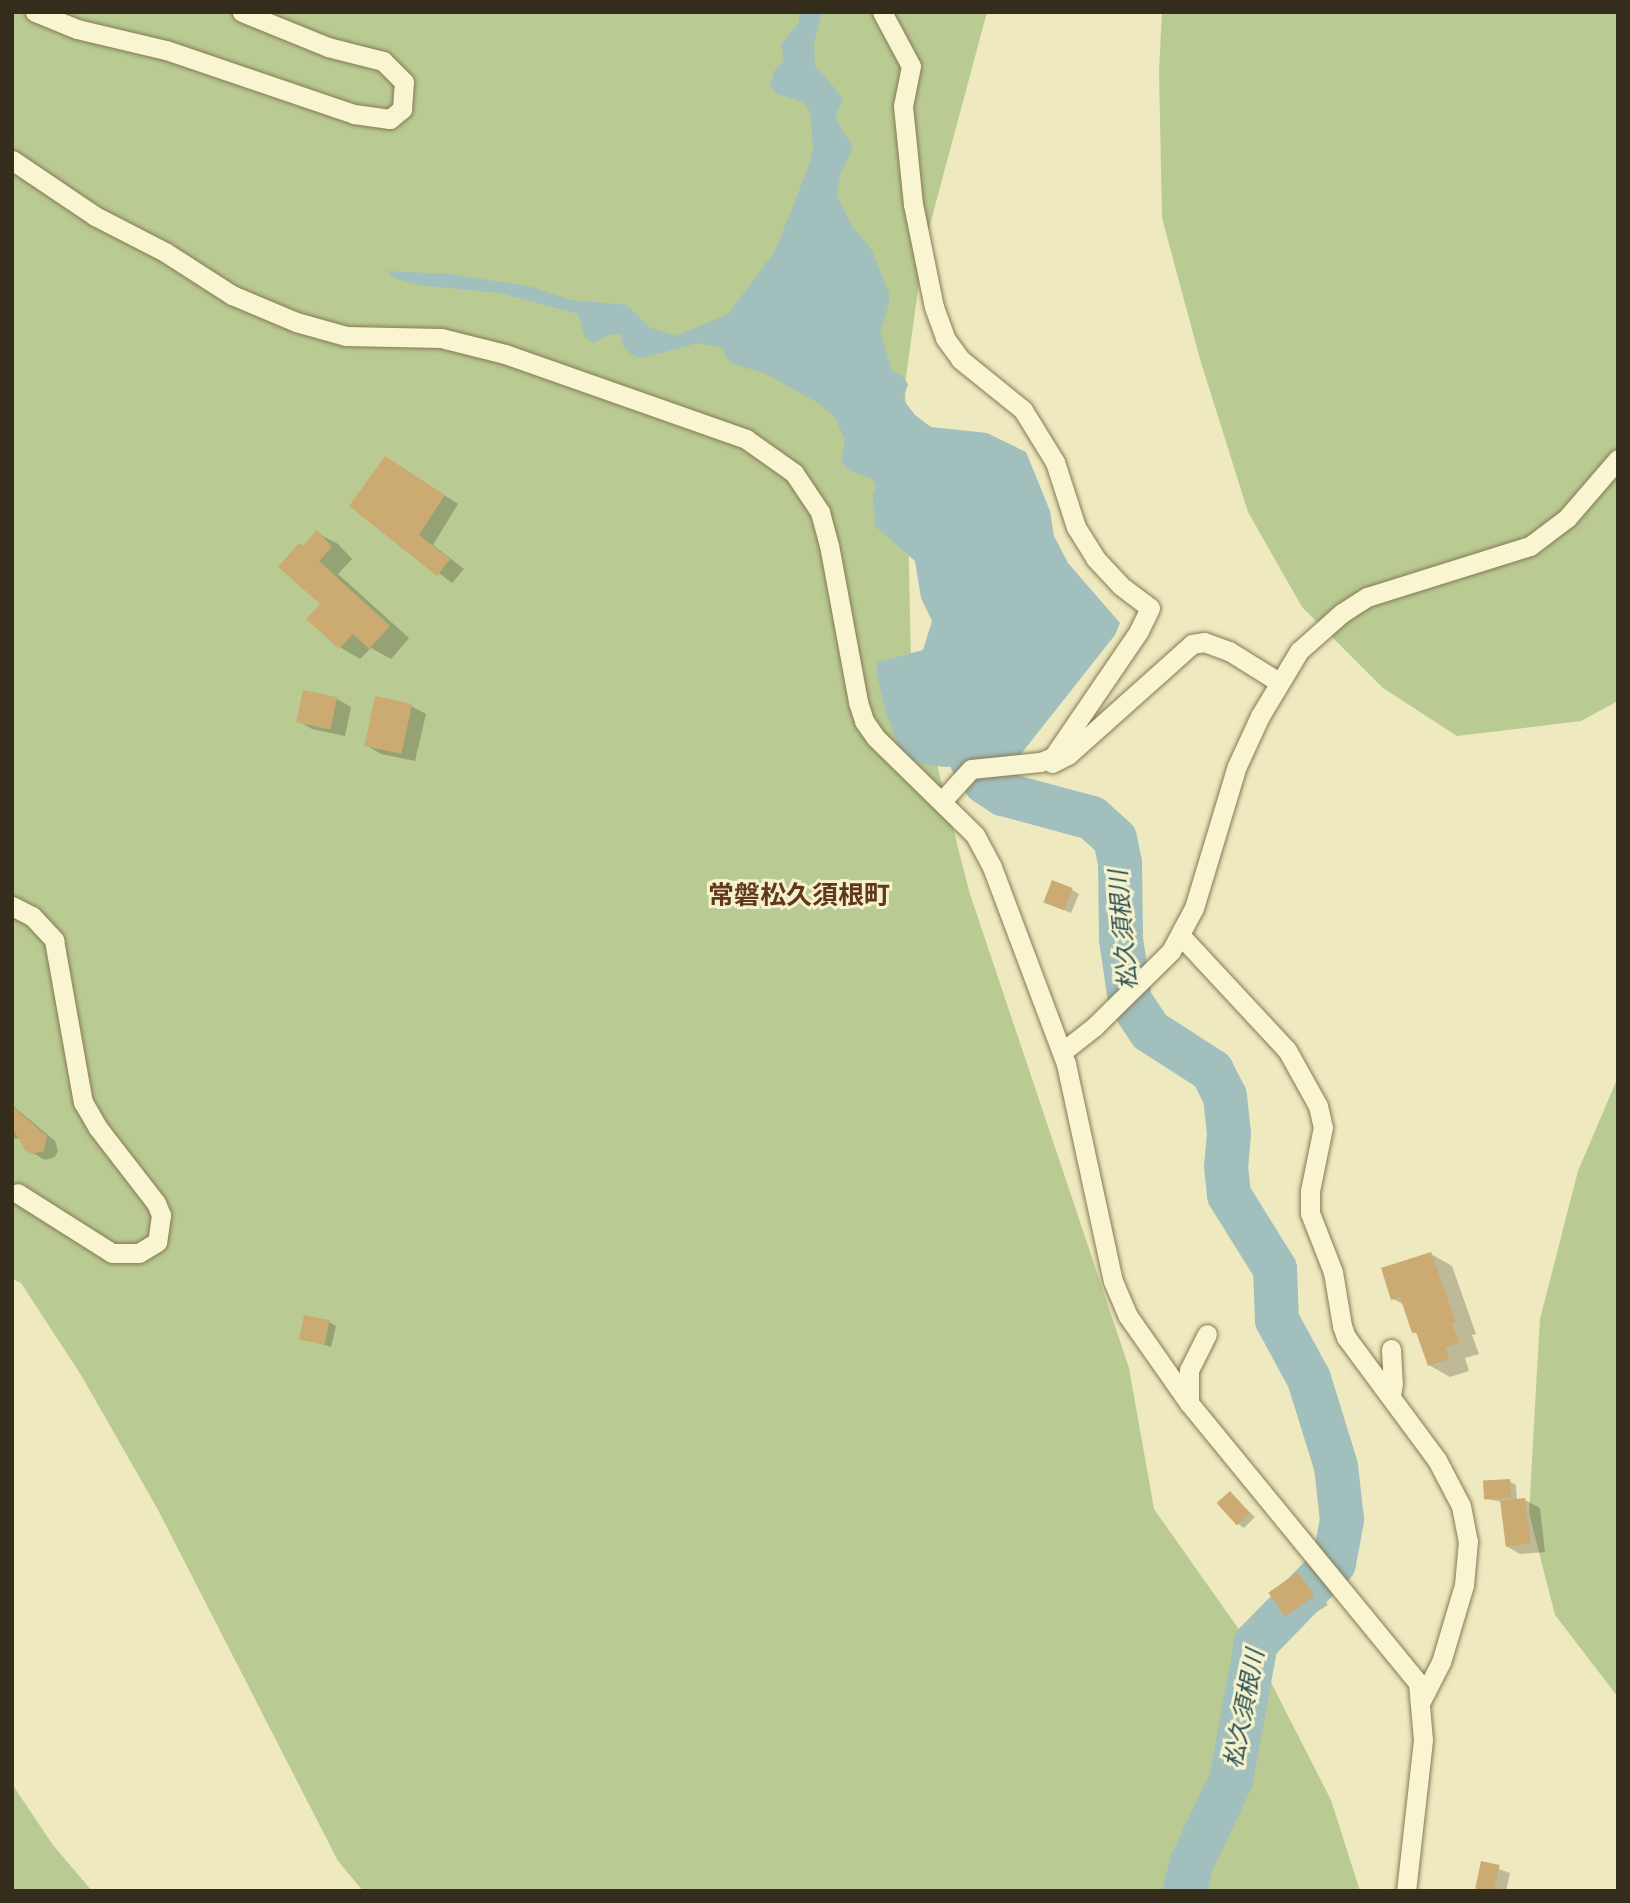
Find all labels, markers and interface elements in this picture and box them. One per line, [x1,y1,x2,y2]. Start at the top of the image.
water label: 松久須根川 [1104,869,1144,991]
district label: 常磐松久須根町 [708,880,890,912]
water label: 松久須根川 [1219,1647,1271,1771]

